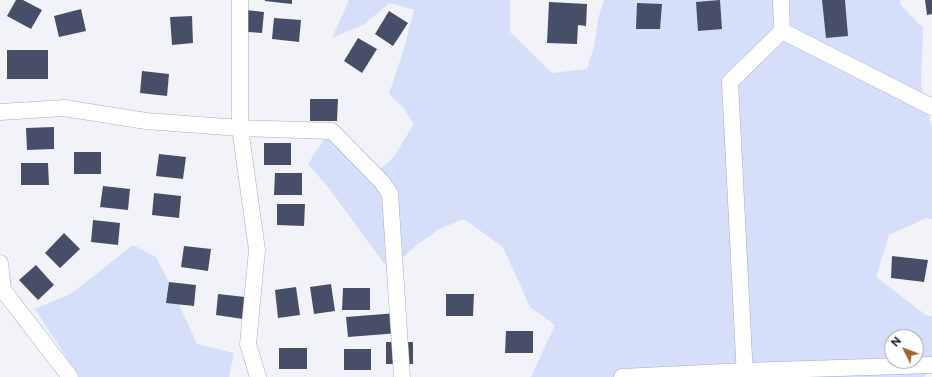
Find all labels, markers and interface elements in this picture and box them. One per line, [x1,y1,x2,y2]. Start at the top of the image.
north arrow [884,329,924,369]
text: N [888,334,903,349]

